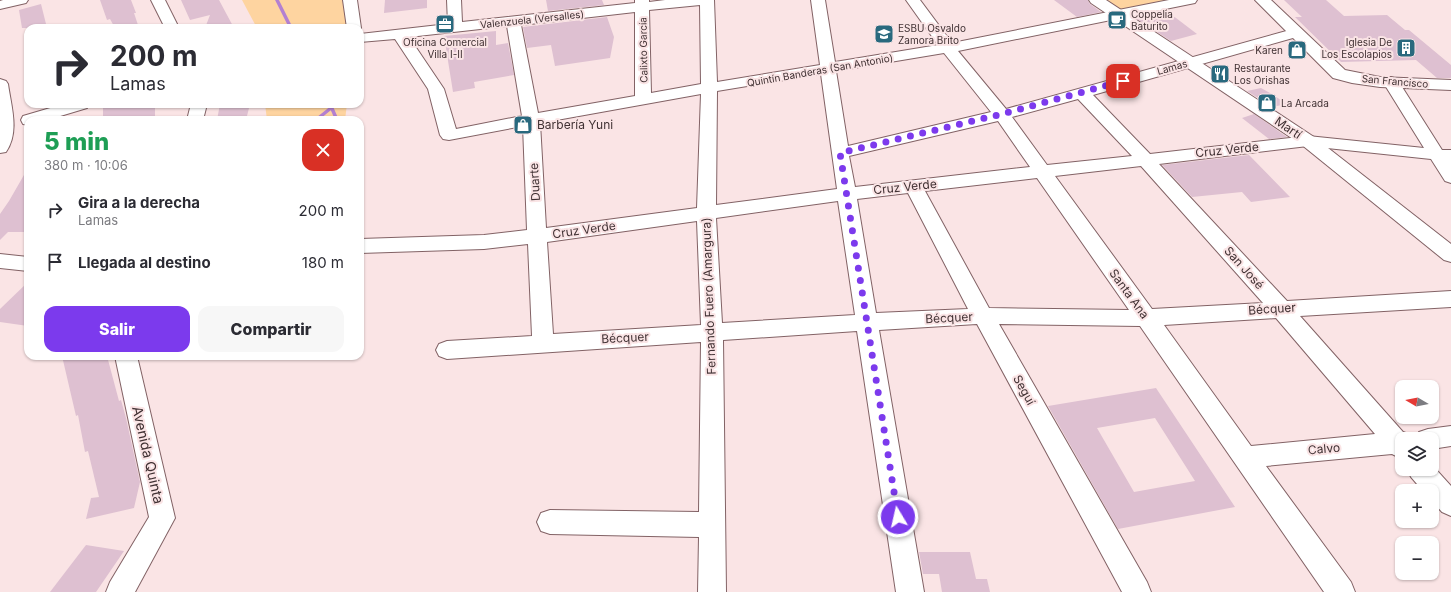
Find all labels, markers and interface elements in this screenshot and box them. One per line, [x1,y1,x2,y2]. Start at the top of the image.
street label: Valenzuela (Versalles) [479,8,585,30]
place label: Coppelia Baturito [1131,8,1173,32]
cafe icon: Coppelia Baturito [1106,9,1128,31]
office icon: Oficina Comercial Villa I-II [434,13,456,35]
street label: Calixto García [636,17,650,83]
place label: ESBU Osvaldo Zamora Brito [898,22,966,46]
school or university icon: ESBU Osvaldo Zamora Brito [873,23,895,45]
place label: Oficina Comercial Villa I-II [403,36,487,60]
place label: Iglesia De Los Escolapios [1321,36,1392,60]
building icon: Iglesia De Los Escolapios [1395,37,1417,59]
text: 200 m [110,39,198,73]
shop icon: Karen [1286,39,1308,61]
icon: right [44,40,96,92]
place label: Karen [1255,44,1283,56]
street label: Quintín Banderas (San Antonio) [746,51,894,89]
street label: Lamas [1155,57,1189,77]
place label: Restaurante Los Orishas [1234,62,1291,86]
restaurant icon: Restaurante Los Orishas [1209,63,1231,85]
pin [1106,64,1140,98]
icon: arrive [1112,70,1134,92]
street label: San Francisco [1361,72,1429,90]
text: Lamas [110,73,166,94]
shop icon: La Arcada [1256,92,1278,114]
place label: La Arcada [1281,97,1329,109]
street label: Martí [1272,113,1305,142]
shop icon: Barbería Yuni [512,114,534,136]
place label: Barbería Yuni [537,117,613,132]
text: 5 min [44,127,109,156]
button: close [302,129,344,171]
street label: Cruz Verde [1194,139,1259,160]
text: 380 m · 10:06 [44,157,128,173]
street label: Duarte [526,163,543,201]
street label: Cruz Verde [872,176,937,197]
text: Gira a la derecha [78,193,200,212]
icon: right [44,199,66,221]
text: 200 m [299,201,344,220]
text: Lamas [78,212,118,228]
street label: Fernando Fuero (Amargura) [698,217,719,375]
street label: Cruz Verde [551,218,617,241]
street label: San José [1221,243,1267,292]
icon: arrive [44,251,66,273]
text: Llegada al destino [78,253,211,272]
text: 180 m [302,253,344,272]
street label: Santa Ana [1106,266,1152,321]
street label: Bécquer [1248,299,1297,318]
button: Salir [44,306,190,352]
button: Compartir [198,306,344,352]
street label: Bécquer [925,309,974,326]
street label: Bécquer [601,329,650,346]
street label: Seguí [1010,372,1039,407]
north arrow [1395,380,1439,424]
map controls [1395,380,1439,580]
street label: Avenida Quinta [129,404,168,505]
button: layers [1395,432,1439,476]
street label: Calvo [1307,440,1341,457]
button: + [1395,484,1439,528]
position arrow [877,496,919,538]
button: − [1395,536,1439,580]

